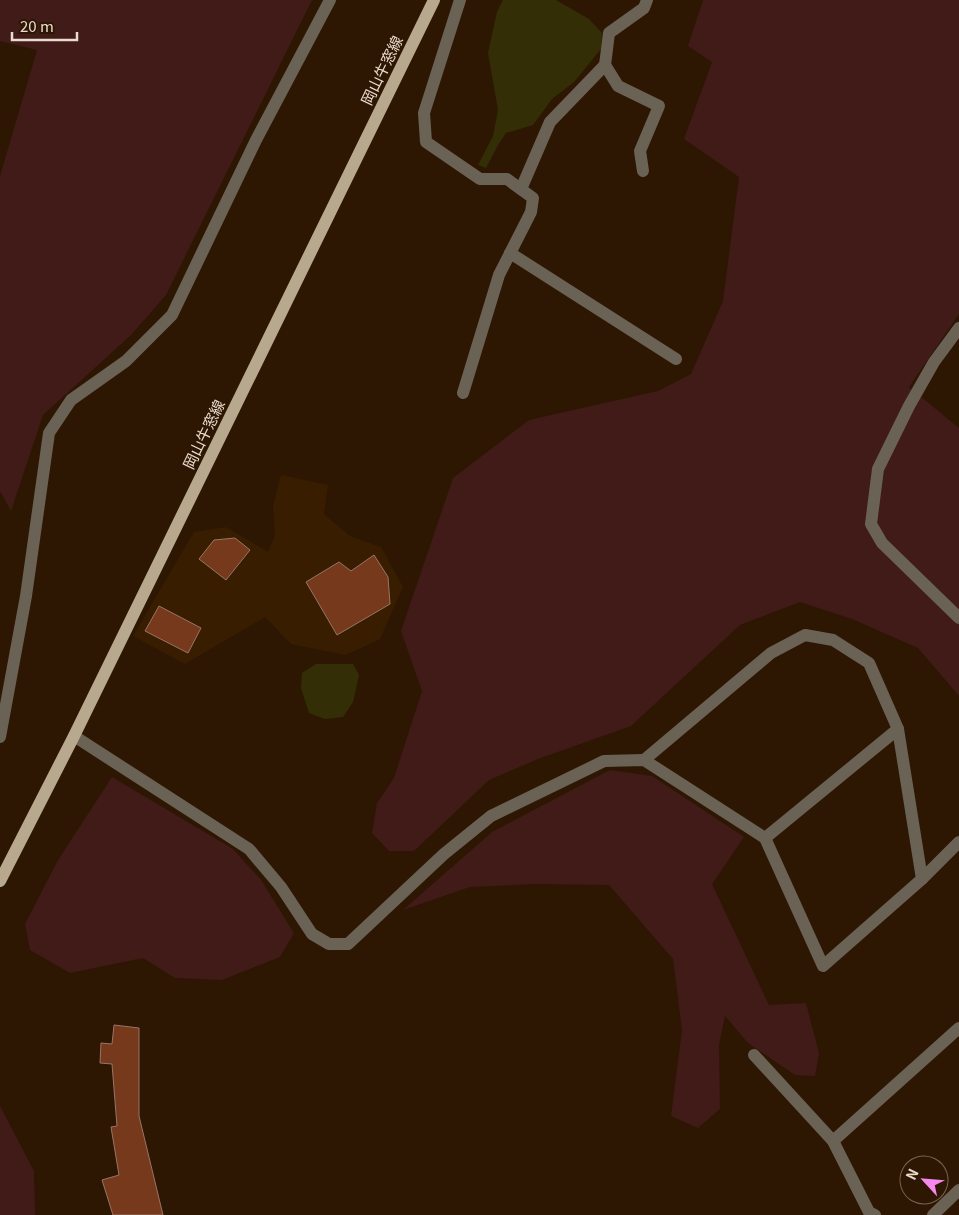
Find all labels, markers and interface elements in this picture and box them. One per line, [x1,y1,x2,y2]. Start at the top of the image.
scale bar [12,10,78,42]
text: 20 m [20,15,54,36]
street label: 岡山牛窓線 [355,32,407,108]
street label: 岡山牛窓線 [177,396,229,472]
north arrow [899,1155,949,1205]
text: N [900,1165,923,1183]

